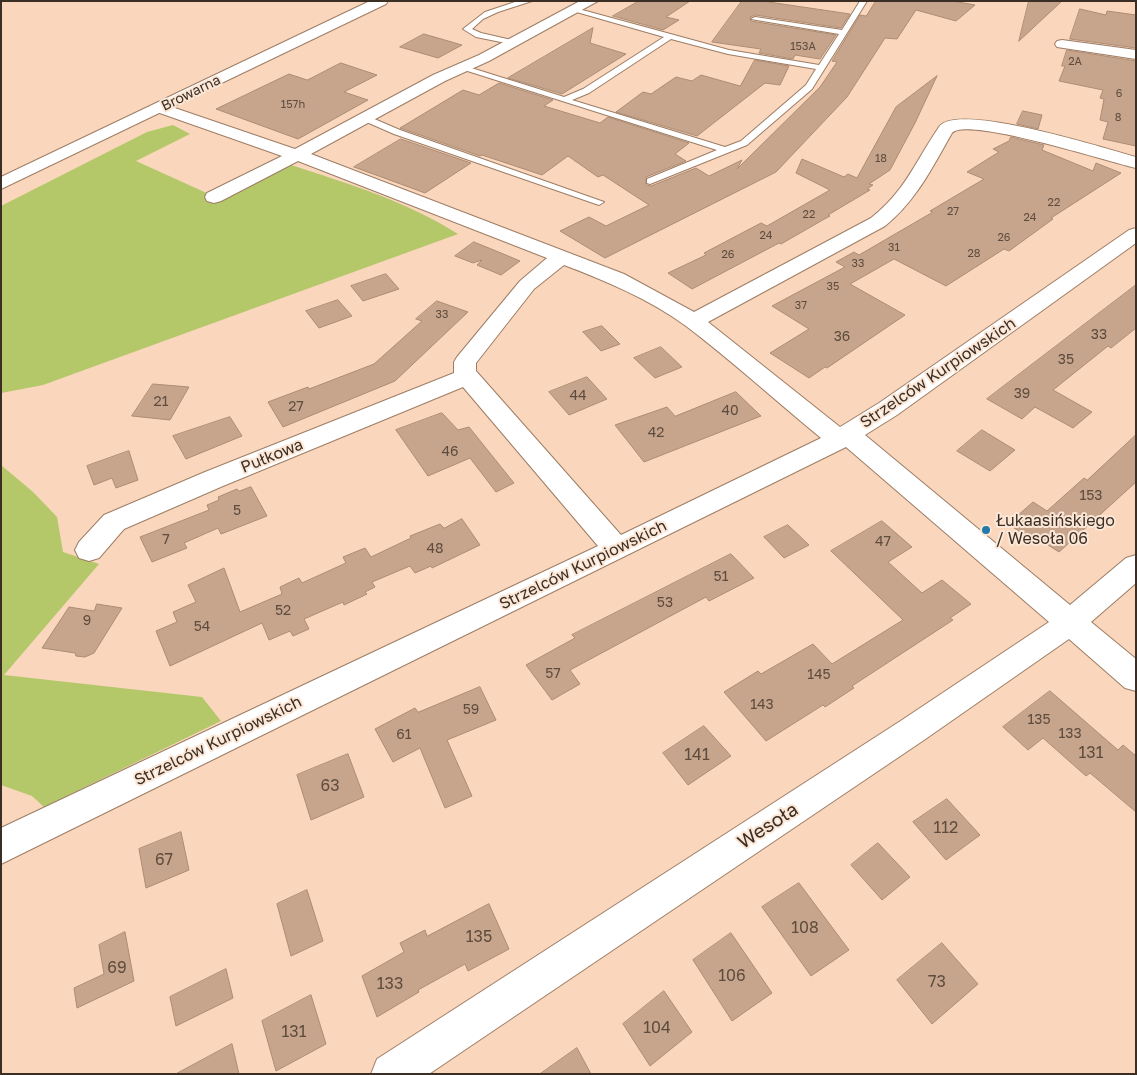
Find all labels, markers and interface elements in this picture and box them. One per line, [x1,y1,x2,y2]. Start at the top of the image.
house number: 153A [790,40,816,54]
house number: 2A [1068,55,1082,69]
street label: Browarna [159,71,223,115]
house number: 6 [1116,87,1122,101]
house number: 157h [281,98,305,112]
house number: 8 [1115,111,1121,125]
house number: 18 [875,152,887,166]
house number: 22 [1048,196,1060,210]
house number: 27 [947,205,959,219]
house number: 22 [803,208,815,222]
house number: 24 [1023,211,1037,225]
house number: 24 [759,229,773,243]
house number: 26 [997,231,1011,245]
house number: 31 [888,241,900,255]
house number: 28 [967,247,981,261]
house number: 26 [721,248,735,262]
house number: 33 [852,257,864,271]
house number: 35 [827,280,839,294]
house number: 37 [795,299,807,313]
house number: 33 [436,308,448,322]
street label: Strzelców Kurpiowskich [856,314,1020,432]
house number: 33 [1091,327,1107,343]
house number: 36 [834,329,850,345]
house number: 35 [1058,352,1074,368]
house number: 39 [1014,386,1030,402]
house number: 44 [569,388,587,404]
house number: 21 [154,394,168,410]
house number: 27 [288,399,304,415]
house number: 40 [721,403,739,419]
house number: 42 [648,425,664,441]
street label: Pułkowa [238,435,306,477]
house number: 46 [441,444,459,460]
house number: 153 [1079,488,1103,504]
house number: 5 [233,503,241,519]
place label: Łukaasińskiego / Wesoła 06 [996,511,1115,549]
street label: Strzelców Kurpiowskich [496,516,670,614]
marker: Łukaasińskiego / Wesoła 06 [980,524,992,536]
house number: 7 [162,532,170,548]
house number: 47 [875,534,891,550]
house number: 48 [426,541,444,557]
house number: 51 [714,569,728,585]
house number: 53 [657,595,673,611]
house number: 52 [275,603,291,619]
house number: 9 [83,613,91,629]
house number: 54 [194,619,210,635]
house number: 57 [545,666,561,682]
house number: 145 [807,667,831,683]
street label: Strzelców Kurpiowskich [131,692,305,790]
house number: 143 [750,697,774,713]
house number: 59 [463,702,479,718]
house number: 135 [1027,712,1051,728]
house number: 133 [1058,726,1082,742]
house number: 61 [396,727,412,743]
house number: 131 [1079,743,1103,763]
house number: 141 [684,745,710,765]
house number: 63 [320,776,340,796]
street label: Wesoła [734,798,802,854]
house number: 112 [934,818,958,838]
house number: 67 [155,850,173,870]
house number: 108 [791,918,819,938]
house number: 135 [466,927,492,947]
house number: 69 [107,958,127,978]
house number: 106 [718,966,746,986]
house number: 73 [928,972,946,992]
house number: 133 [377,974,403,994]
house number: 104 [643,1018,671,1038]
house number: 131 [282,1022,306,1042]

